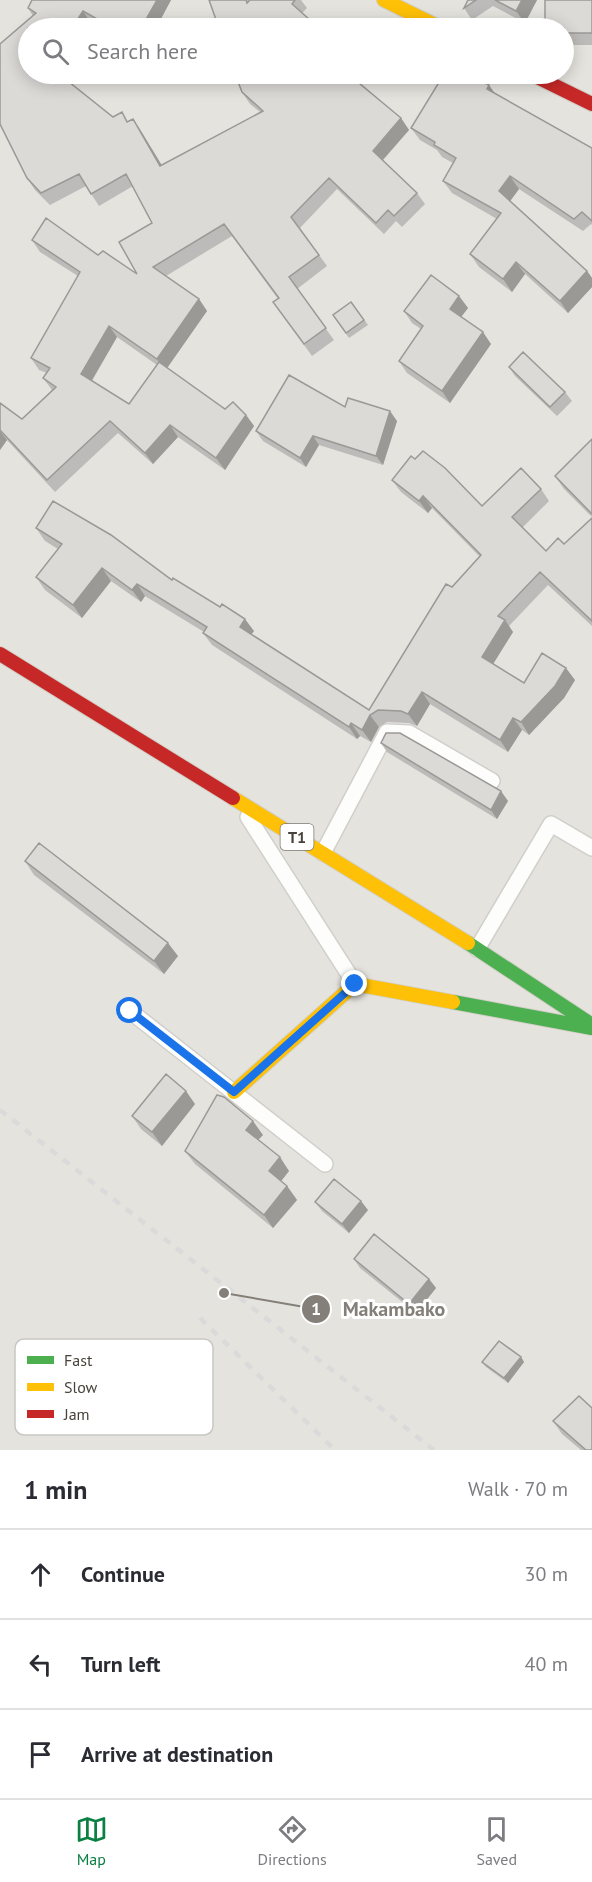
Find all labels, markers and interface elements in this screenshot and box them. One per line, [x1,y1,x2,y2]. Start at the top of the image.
search box [18,18,574,84]
icon: search [39,35,72,68]
text: Search here [87,37,198,65]
road number: T1 [280,824,314,850]
route end [341,970,367,996]
route start [116,997,142,1023]
callout: Makambako [301,1290,457,1328]
text: Makambako [343,1296,446,1322]
text: 1 [311,1297,321,1320]
legend [15,1339,213,1435]
text: Fast [64,1350,93,1370]
text: Slow [64,1377,98,1397]
text: Jam [63,1404,90,1424]
text: 1 min [24,1473,87,1506]
text: Walk · 70 m [468,1476,568,1502]
icon: ahead [24,1558,57,1591]
text: Continue [81,1560,165,1588]
text: 30 m [525,1561,568,1587]
icon: left [24,1648,57,1681]
text: Turn left [81,1650,161,1678]
text: 40 m [525,1651,568,1677]
icon: arrive [24,1738,57,1771]
text: Arrive at destination [81,1740,273,1768]
tab: Map [75,1813,108,1869]
tab: Directions [258,1813,327,1869]
tab: Saved [476,1813,517,1869]

